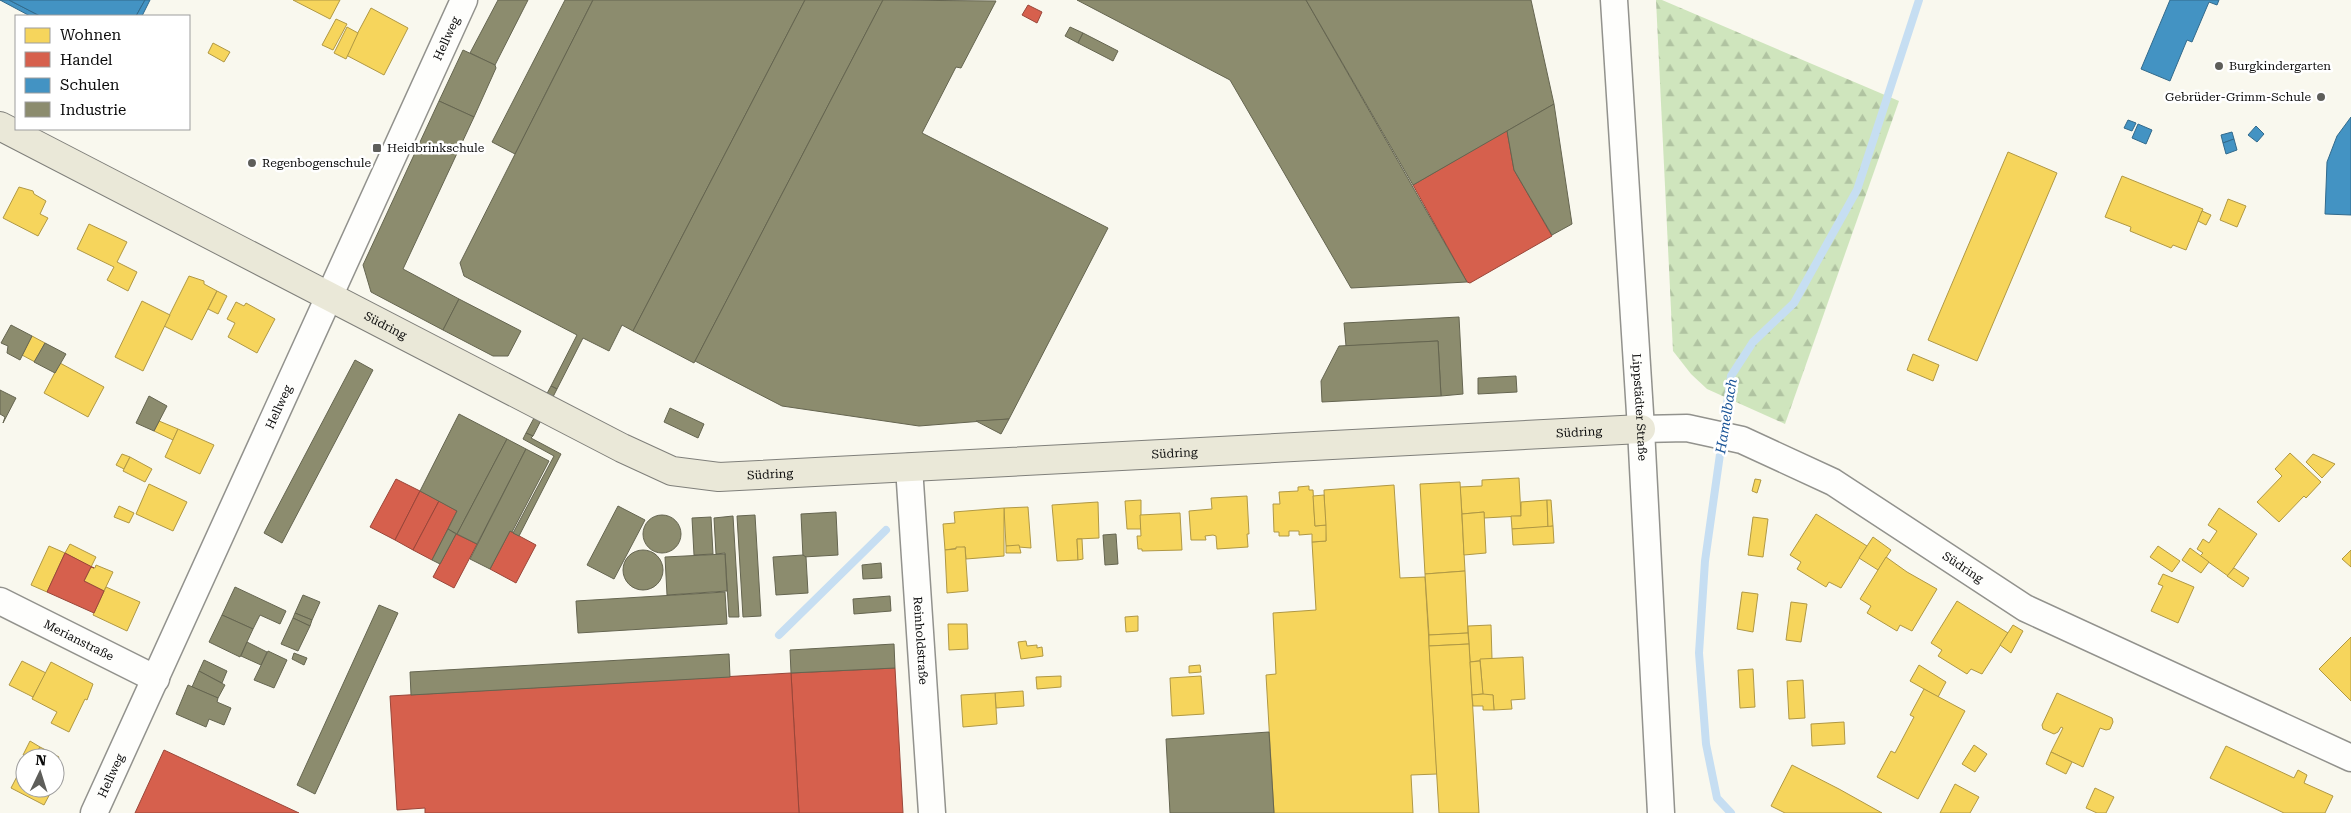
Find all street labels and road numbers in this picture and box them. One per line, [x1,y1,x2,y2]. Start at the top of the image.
street label: Hellweg [430,14,463,63]
street label: Südring [362,309,409,342]
street label: Lippstädter Straße [1629,353,1650,462]
street label: Hellweg [263,383,295,431]
street label: Südring [1556,424,1603,440]
street label: Südring [1151,445,1198,461]
street label: Südring [747,466,794,483]
street label: Südring [1940,549,1986,586]
street label: Reinholdstraße [911,596,930,686]
street label: Merianstraße [41,617,116,664]
street label: Hellweg [95,751,127,800]

